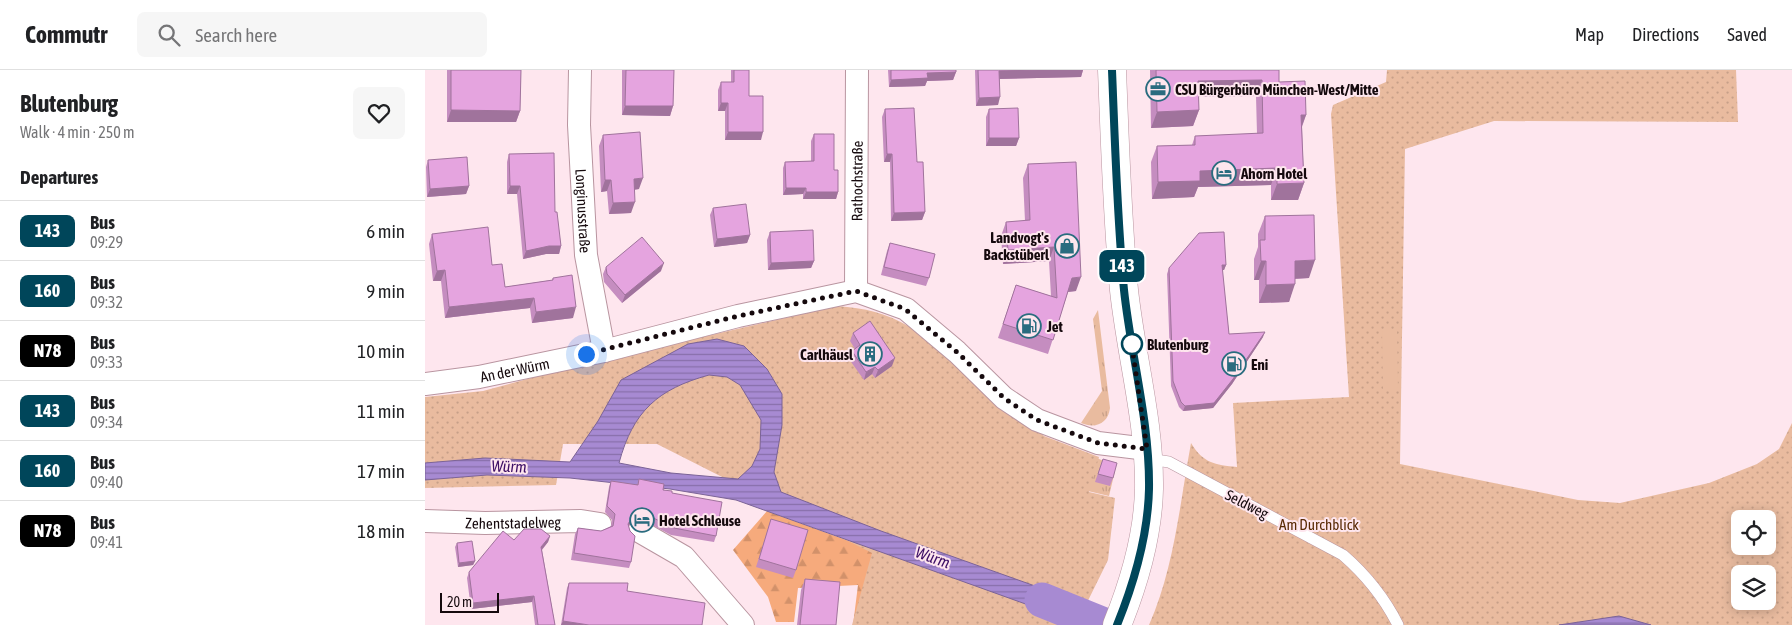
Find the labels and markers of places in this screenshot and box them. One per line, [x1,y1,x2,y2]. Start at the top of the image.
office icon: CSU Bürgerbüro München-West/Mitte [1145,76,1171,102]
place label: CSU Bürgerbüro München-West/Mitte [1175,81,1379,98]
hotel icon: Ahorn Hotel [1211,160,1237,186]
place label: Ahorn Hotel [1240,165,1308,182]
place label: Landvogt's Backstüberl [984,229,1050,263]
shop icon: Landvogt's Backstüberl [1054,233,1080,259]
fuel station icon: Jet [1016,313,1042,339]
place label: Jet [1046,318,1064,335]
marker: Blutenburg [1121,333,1143,355]
place label: Blutenburg [1147,336,1209,353]
building icon: Carlhäusl [857,341,883,367]
place label: Carlhäusl [800,346,854,363]
fuel station icon: Eni [1221,351,1247,377]
place label: Eni [1251,356,1268,373]
hotel icon: Hotel Schleuse [629,507,655,533]
place label: Hotel Schleuse [659,512,741,529]

